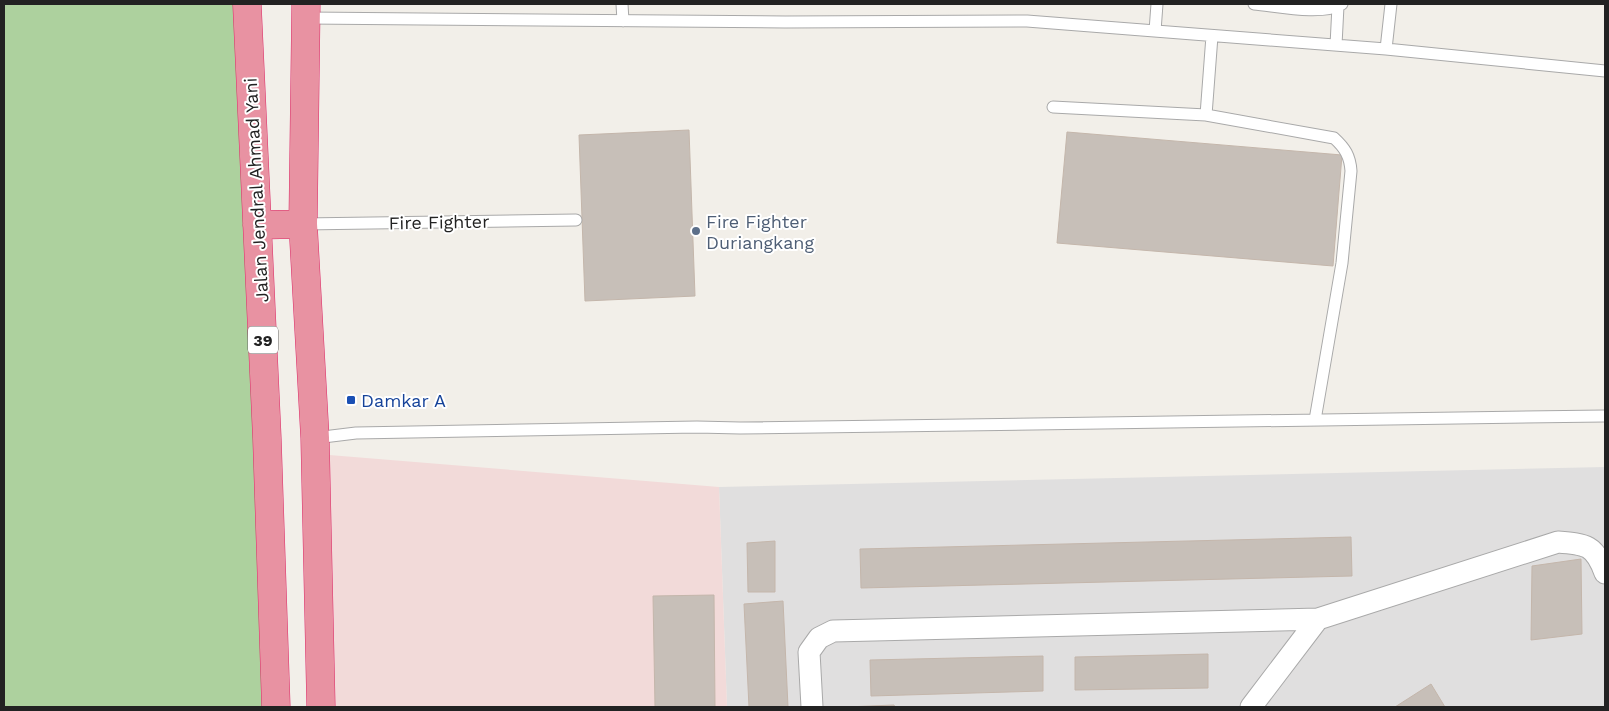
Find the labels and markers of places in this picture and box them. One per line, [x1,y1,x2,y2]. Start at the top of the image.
place label: Fire Fighter Duriangkang [706,211,814,253]
marker: Fire Fighter Duriangkang [690,225,702,237]
place label: Damkar A [361,390,446,411]
marker: Damkar A [345,394,357,406]

